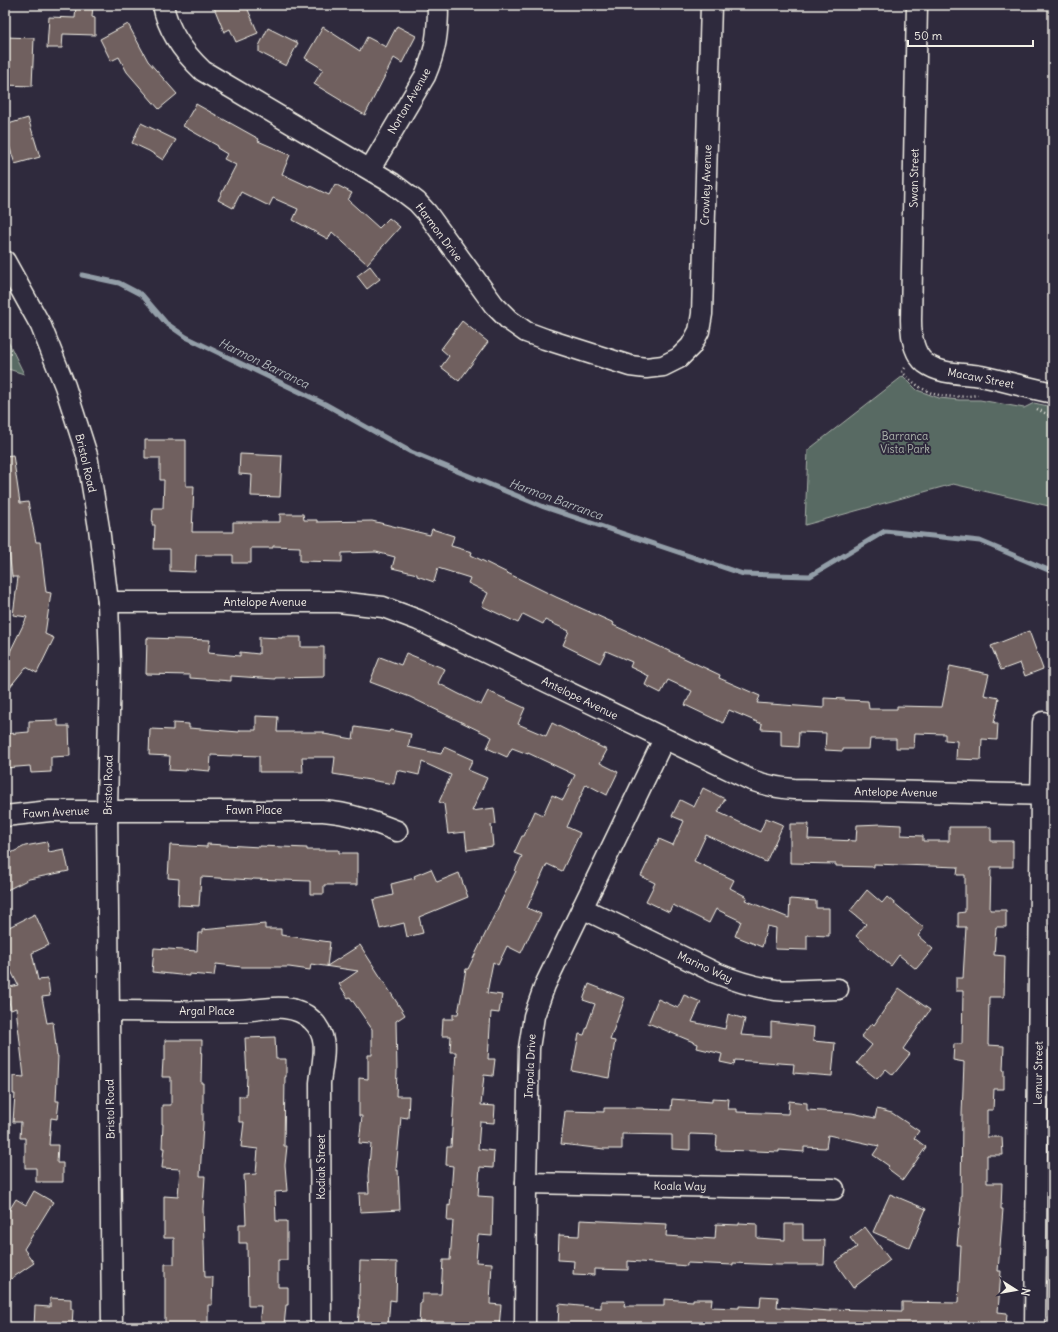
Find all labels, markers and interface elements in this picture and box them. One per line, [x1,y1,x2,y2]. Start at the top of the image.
scale bar [908,22,1033,48]
text: 50 m [914,28,943,43]
street label: Norton Avenue [384,65,434,137]
street label: Crowley Avenue [698,144,714,225]
street label: Swan Street [906,148,922,208]
street label: Harmon Drive [412,200,466,264]
water label: Harmon Barranca [216,335,313,392]
street label: Macaw Street [947,365,1016,391]
park label: Barranca Vista Park [880,429,930,456]
street label: Bristol Road [72,432,100,494]
water label: Harmon Barranca [507,475,606,523]
street label: Antelope Avenue [223,595,307,609]
street label: Antelope Avenue [540,673,621,723]
street label: Bristol Road [100,754,116,815]
street label: Antelope Avenue [854,784,938,800]
street label: Fawn Avenue [22,803,90,821]
street label: Fawn Place [226,803,282,817]
street label: Marino Way [675,948,735,986]
street label: Argal Place [179,1004,235,1018]
street label: Impala Drive [521,1033,539,1098]
street label: Lemur Street [1030,1041,1046,1105]
street label: Bristol Road [102,1078,118,1139]
street label: Kodiak Street [314,1134,328,1200]
street label: Koala Way [654,1179,706,1193]
north arrow [996,1270,1036,1310]
text: N [1018,1287,1033,1297]

